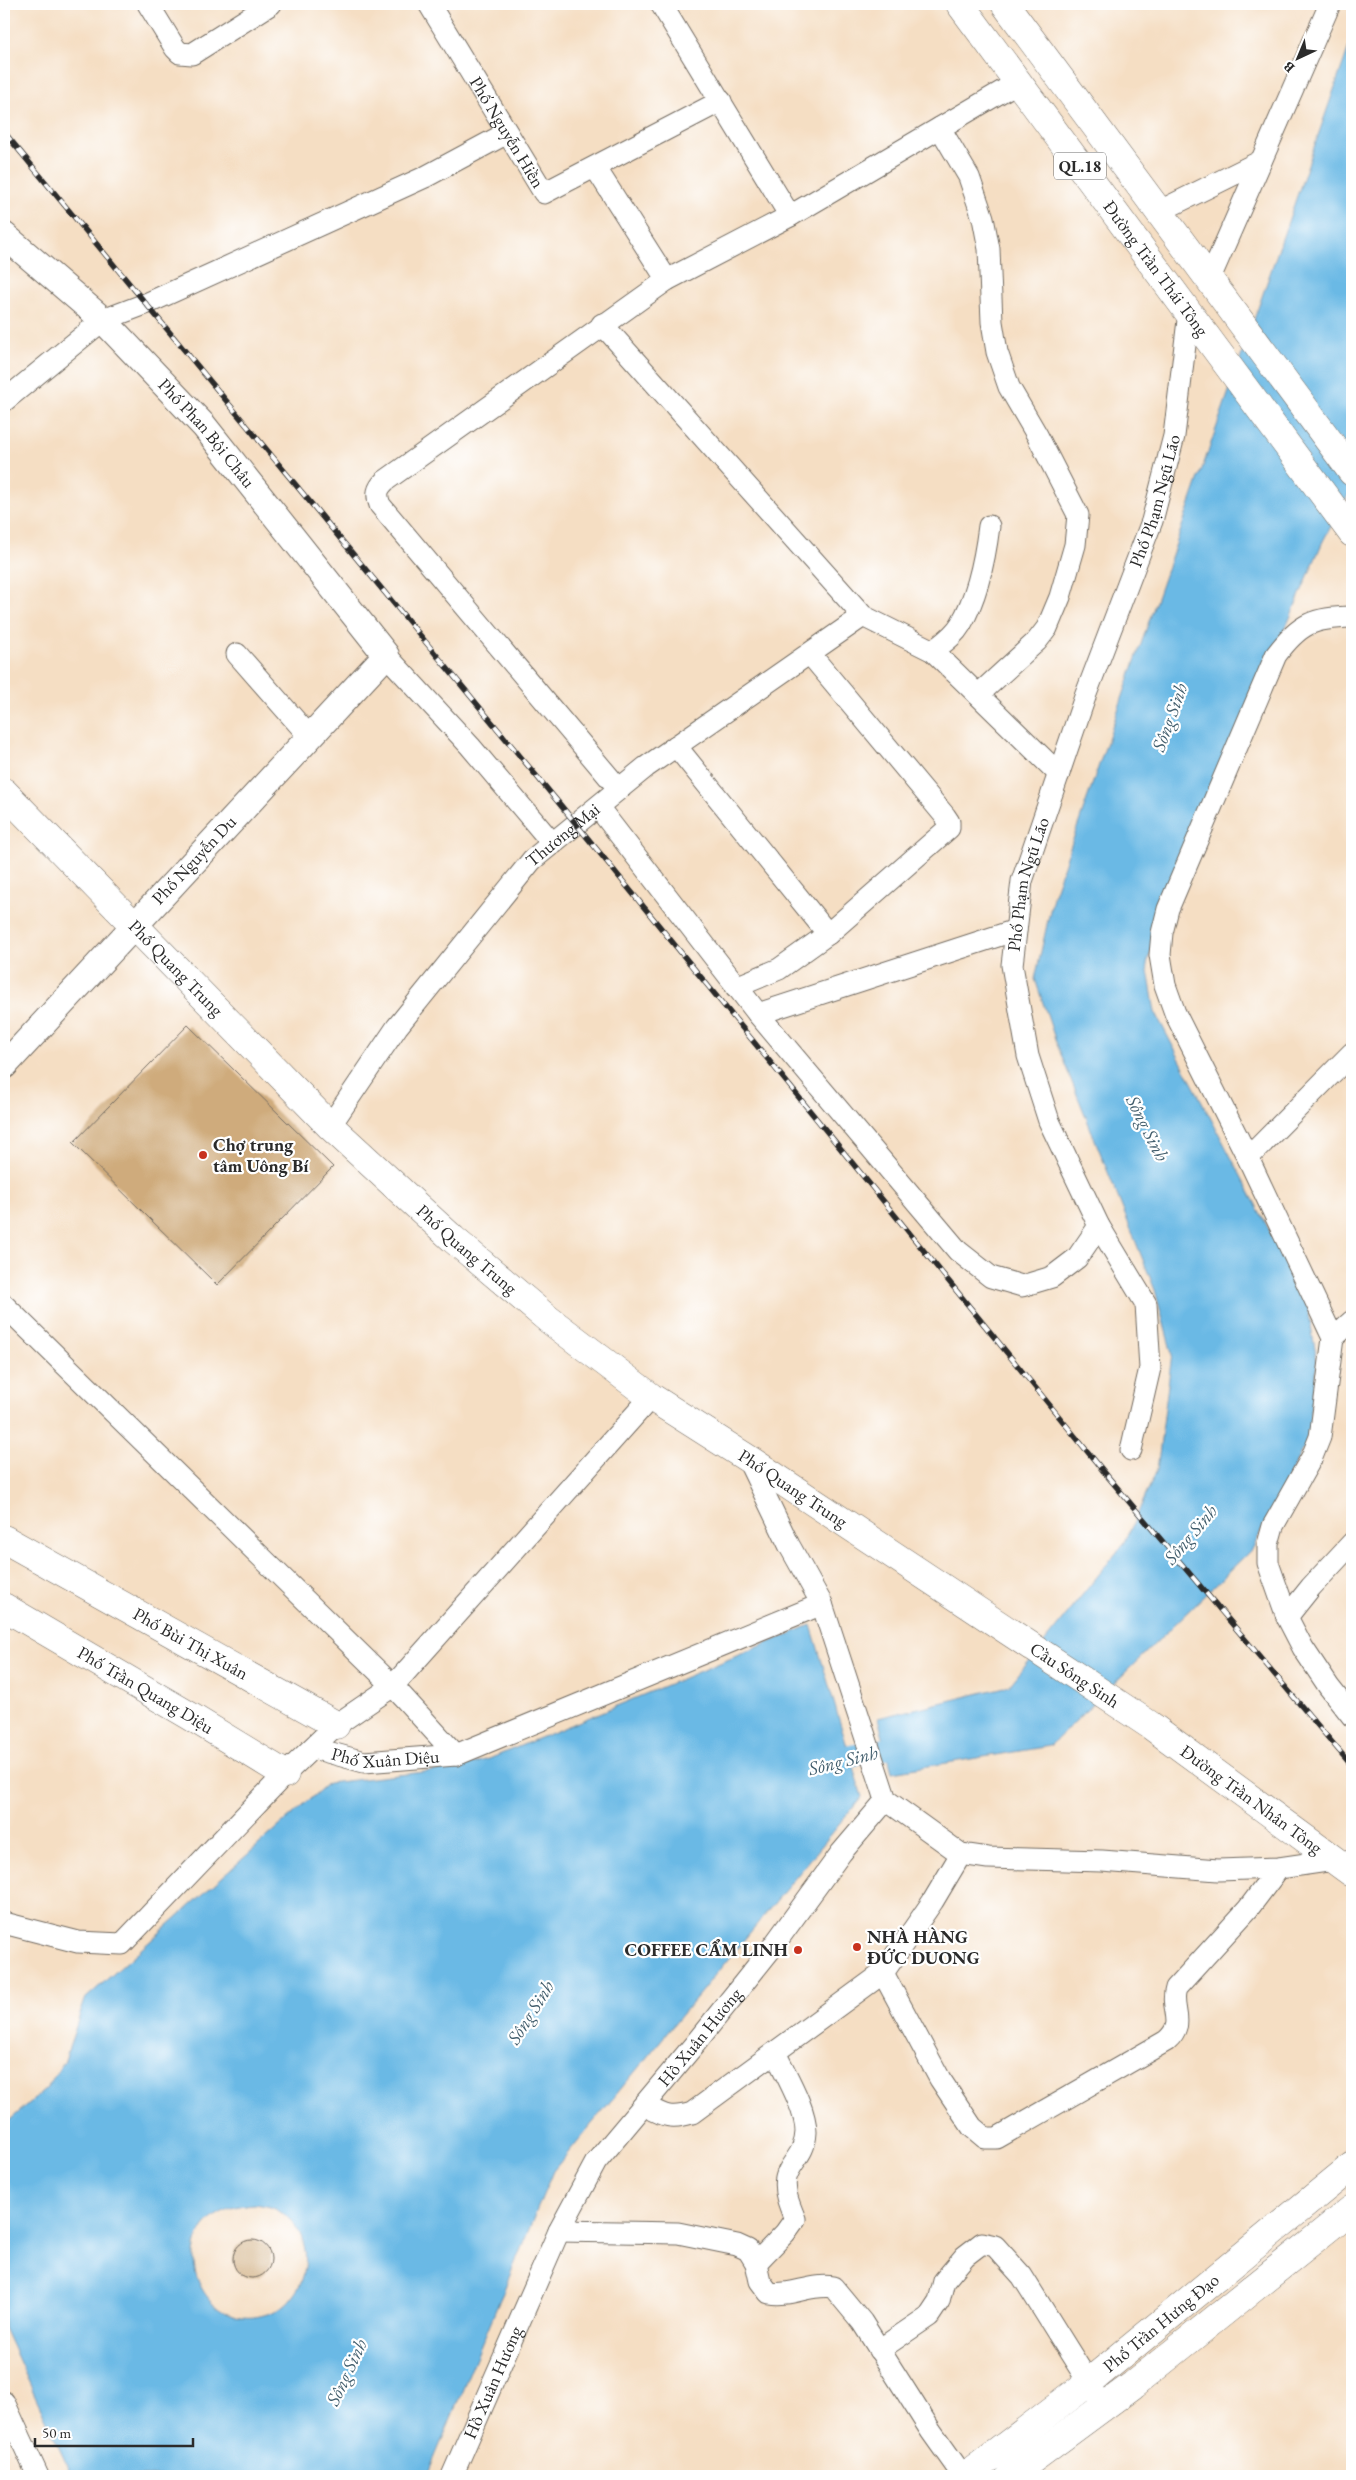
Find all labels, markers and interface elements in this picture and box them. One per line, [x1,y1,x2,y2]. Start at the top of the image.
north arrow [1274,32,1324,82]
text: B [1279,58,1298,77]
street label: Phố Nguyễn Hiền [465,72,550,192]
road number: QL.18 [1054,153,1106,180]
street label: Đường Trần Thái Tông [1098,196,1214,341]
street label: Phố Phan Bội Châu [153,373,261,493]
street label: Phố Phạm Ngũ Lão [1123,432,1185,570]
water label: Sông Sinh [1145,680,1193,756]
street label: Thương Mại [521,797,605,872]
street label: Phố Nguyễn Du [146,810,241,909]
street label: Phố Phạm Ngũ Lão [1002,814,1054,953]
street label: Phố Quang Trung [124,914,229,1021]
water label: Sông Sinh [1120,1090,1175,1165]
place label: Chợ trung tâm Uông Bí [213,1133,309,1177]
marker: Chợ trung tâm Uông Bí [197,1149,209,1161]
street label: Phố Quang Trung [412,1199,522,1299]
street label: Phố Quang Trung [734,1444,852,1533]
water label: Sông Sinh [1157,1499,1223,1570]
street label: Phố Bùi Thị Xuân [129,1602,253,1685]
street label: Cầu Sông Sinh [1026,1637,1124,1713]
street label: Phố Trần Quang Diệu [73,1641,218,1739]
street label: Đường Trần Nhân Tông [1176,1739,1327,1859]
water label: Sông Sinh [805,1740,881,1781]
street label: Phố Xuân Diệu [329,1742,441,1773]
place label: NHÀ HÀNG ĐỨC DUONG [867,1925,980,1969]
place label: COFFEE CẨM LINH [625,1938,789,1961]
marker: NHÀ HÀNG ĐỨC DUONG [851,1941,863,1953]
marker: COFFEE CẨM LINH [792,1944,804,1956]
water label: Sông Sinh [501,1976,560,2050]
street label: Hồ Xuân Hương [652,1983,747,2091]
street label: Phố Trần Hưng Đạo [1098,2268,1224,2377]
street label: Hồ Xuân Hương [458,2322,527,2442]
water label: Sông Sinh [320,2335,373,2411]
scale bar [35,2415,192,2447]
text: 50 m [42,2423,71,2442]

